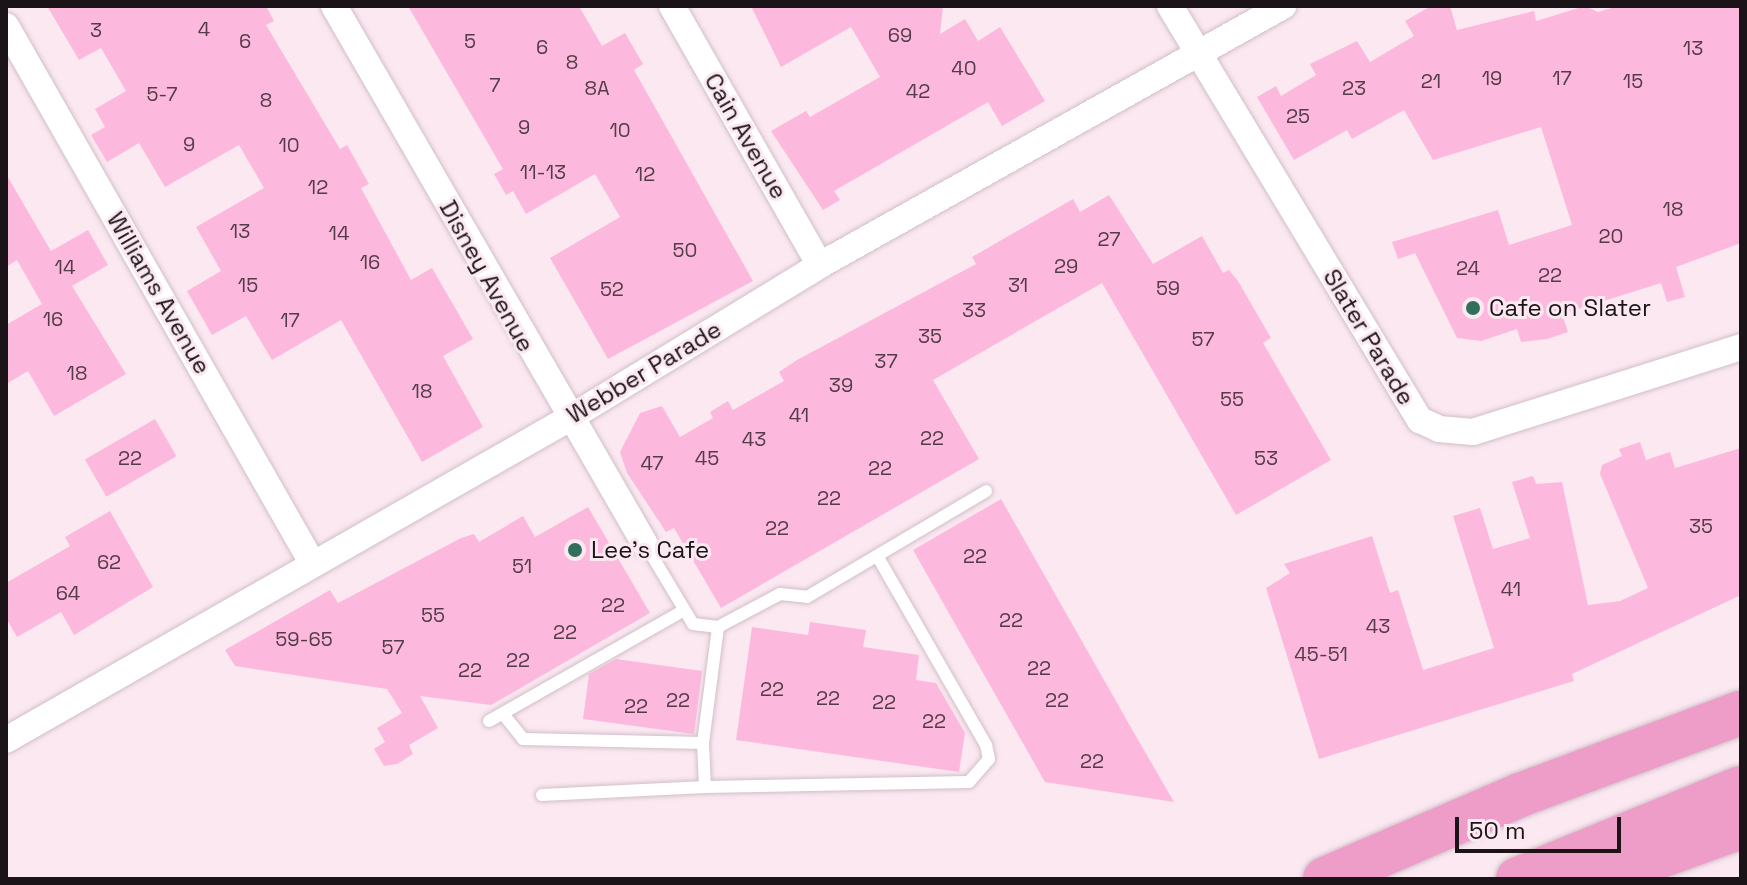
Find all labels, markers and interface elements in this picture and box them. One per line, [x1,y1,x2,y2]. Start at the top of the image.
house number: 4 [198,17,210,41]
house number: 3 [90,18,102,42]
house number: 69 [888,23,912,47]
house number: 6 [239,29,251,53]
house number: 5 [464,29,476,53]
house number: 6 [536,35,548,59]
house number: 13 [1683,36,1703,60]
house number: 8 [566,50,578,74]
house number: 40 [951,56,977,80]
house number: 19 [1482,66,1502,90]
house number: 17 [1552,66,1572,90]
street label: Cain Avenue [698,68,794,204]
house number: 21 [1421,69,1441,93]
house number: 15 [1623,69,1643,93]
house number: 7 [489,73,501,97]
house number: 8A [584,76,610,100]
house number: 23 [1342,76,1366,100]
house number: 42 [906,79,930,103]
house number: 5-7 [146,82,178,106]
house number: 8 [260,88,272,112]
house number: 25 [1286,104,1310,128]
house number: 9 [518,115,530,139]
house number: 10 [609,118,631,142]
house number: 9 [183,132,195,156]
house number: 10 [278,133,300,157]
house number: 11-13 [520,160,566,184]
house number: 12 [635,162,655,186]
house number: 12 [308,175,328,199]
street label: Disney Avenue [433,195,541,357]
house number: 18 [1663,197,1683,221]
street label: Williams Avenue [101,207,217,379]
house number: 13 [230,219,250,243]
house number: 14 [329,221,349,245]
house number: 20 [1599,224,1623,248]
house number: 27 [1097,227,1121,251]
house number: 50 [673,238,697,262]
house number: 16 [360,250,380,274]
house number: 29 [1054,254,1078,278]
house number: 14 [55,255,75,279]
house number: 24 [1456,256,1480,280]
house number: 22 [1538,263,1562,287]
street label: Slater Parade [1317,264,1421,410]
house number: 15 [238,273,258,297]
house number: 31 [1008,273,1028,297]
house number: 59 [1156,276,1180,300]
house number: 52 [600,277,624,301]
place label: Cafe on Slater [1489,294,1651,322]
house number: 33 [962,298,986,322]
marker: Cafe on Slater [1464,299,1482,317]
house number: 16 [43,307,63,331]
house number: 17 [280,308,300,332]
street label: Webber Parade [562,315,726,429]
house number: 35 [918,324,942,348]
house number: 57 [1191,327,1215,351]
house number: 37 [874,349,898,373]
house number: 18 [67,361,87,385]
house number: 39 [829,373,853,397]
house number: 18 [412,379,432,403]
house number: 55 [1220,387,1244,411]
house number: 41 [789,403,809,427]
house number: 22 [920,426,944,450]
house number: 43 [742,427,766,451]
house number: 22 [118,446,142,470]
house number: 45 [695,446,719,470]
house number: 53 [1254,446,1278,470]
house number: 47 [640,451,664,475]
house number: 22 [868,456,892,480]
house number: 22 [817,486,841,510]
house number: 35 [1689,514,1713,538]
house number: 22 [765,516,789,540]
place label: Lee's Cafe [591,536,709,564]
marker: Lee's Cafe [566,541,584,559]
house number: 22 [963,544,987,568]
house number: 62 [97,550,121,574]
house number: 51 [512,554,532,578]
house number: 41 [1501,577,1521,601]
house number: 64 [56,581,80,605]
house number: 22 [601,593,625,617]
house number: 55 [421,603,445,627]
house number: 22 [999,608,1023,632]
house number: 43 [1366,614,1390,638]
house number: 22 [553,620,577,644]
house number: 59-65 [275,627,333,651]
house number: 57 [381,635,405,659]
house number: 45-51 [1294,642,1348,666]
house number: 22 [506,648,530,672]
house number: 22 [1027,656,1051,680]
house number: 22 [458,658,482,682]
house number: 22 [760,677,784,701]
house number: 22 [816,686,840,710]
house number: 22 [666,688,690,712]
house number: 22 [1045,688,1069,712]
house number: 22 [872,690,896,714]
house number: 22 [624,694,648,718]
house number: 22 [922,709,946,733]
house number: 22 [1080,749,1104,773]
scale bar [1459,801,1625,851]
text: 50 m [1469,815,1526,846]

